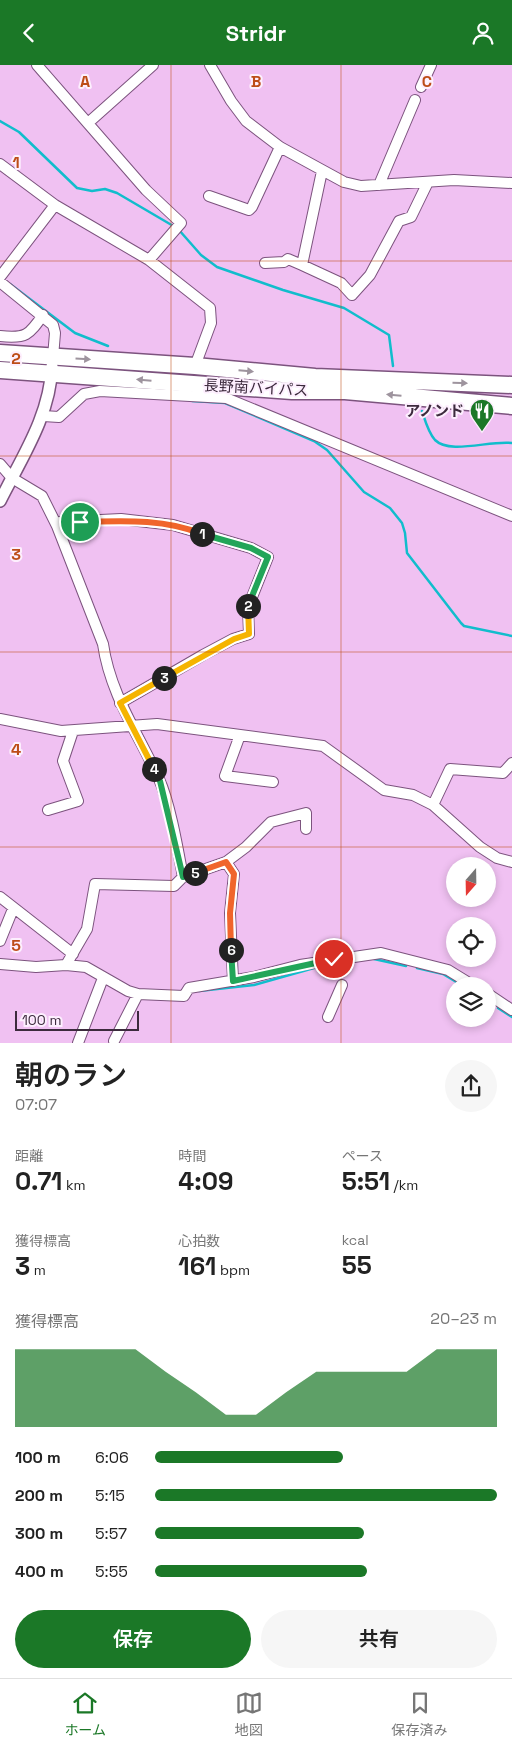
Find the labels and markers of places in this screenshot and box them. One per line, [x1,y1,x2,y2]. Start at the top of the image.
restaurant icon: アノンド [469,398,495,432]
place label: アノンド [405,401,464,420]
pin [59,501,101,543]
pin: 1 [190,521,214,547]
pin: 2 [236,593,260,619]
pin: 3 [152,665,176,691]
pin: 4 [142,757,166,781]
pin: 5 [182,861,208,885]
pin: 6 [218,937,244,963]
pin [313,938,355,980]

